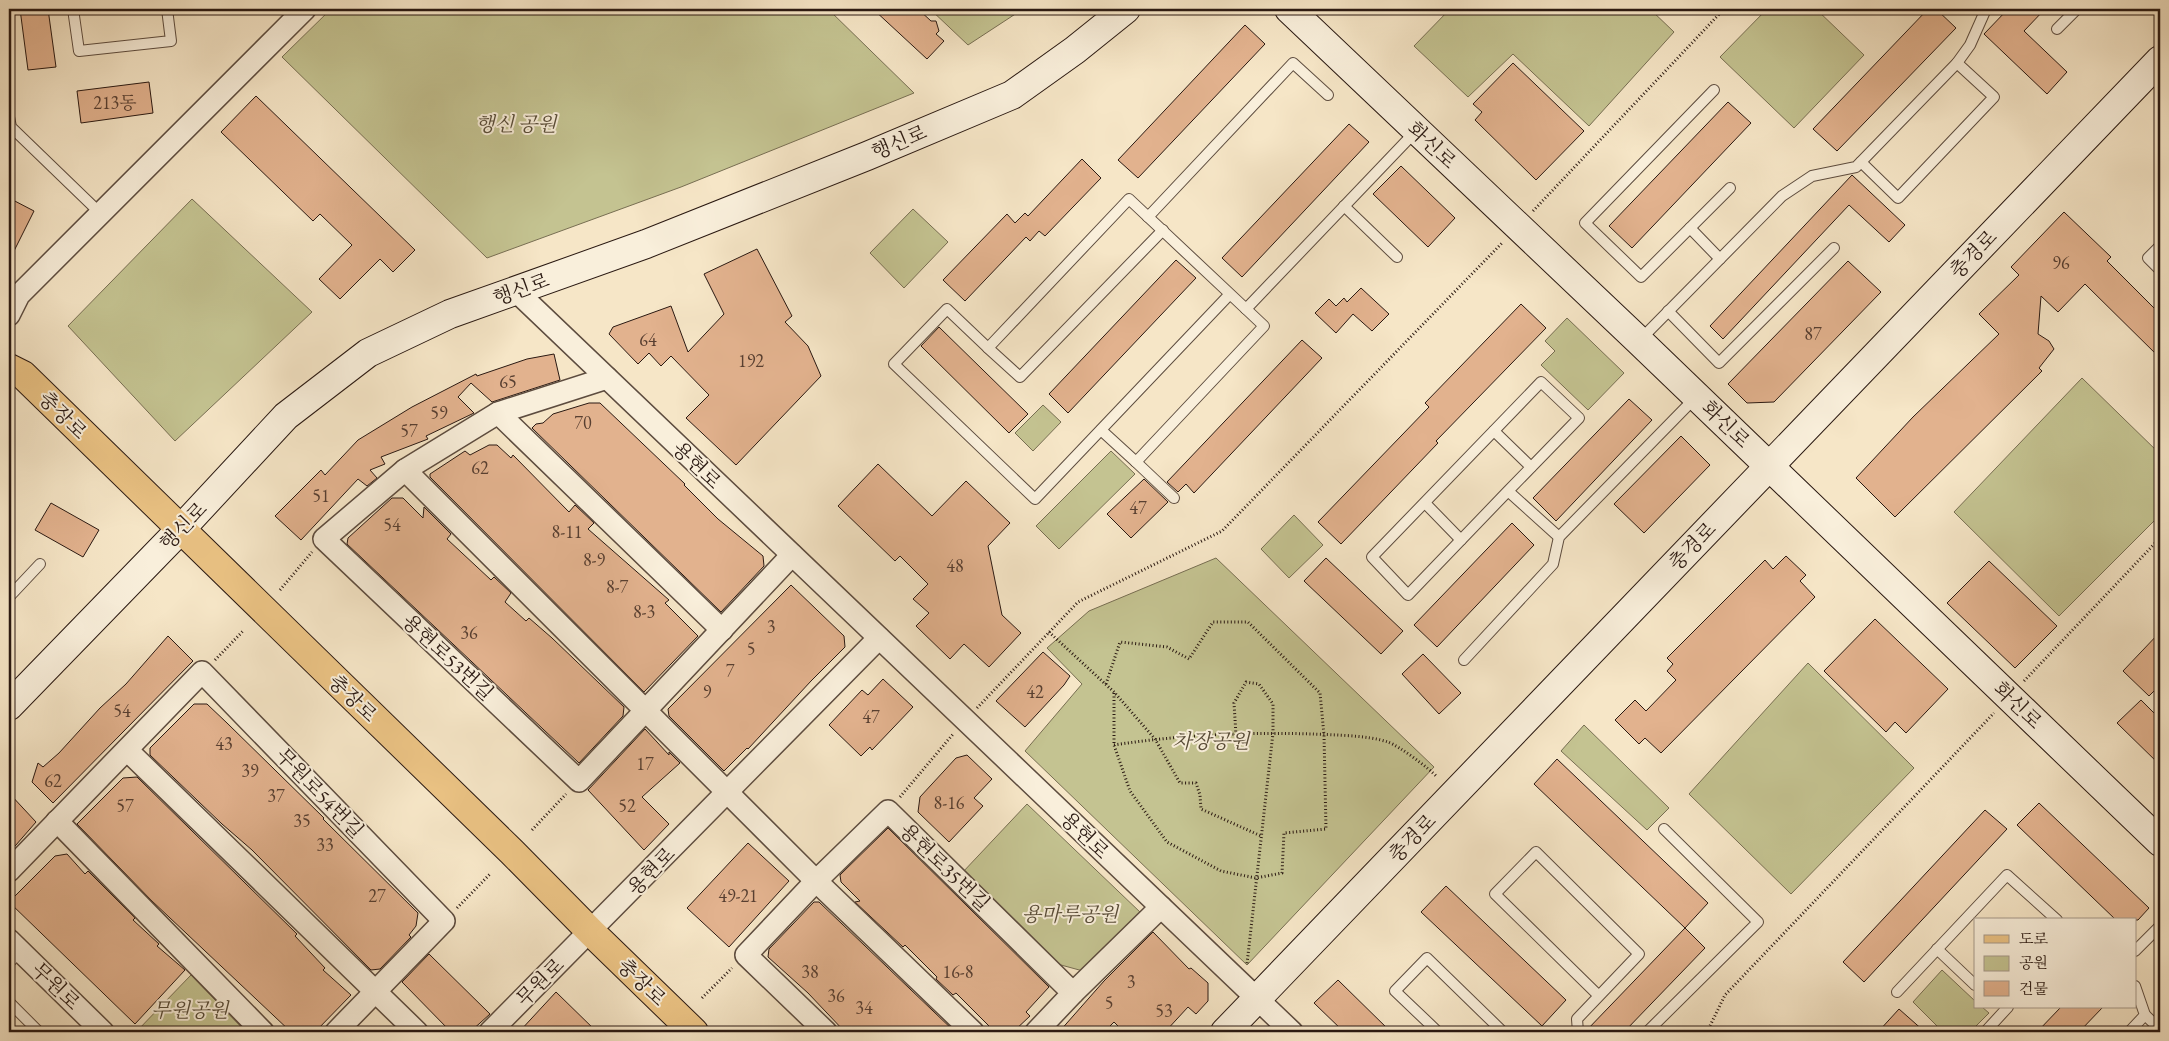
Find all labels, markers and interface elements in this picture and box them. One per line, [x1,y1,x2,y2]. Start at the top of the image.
house number: 213동 [93,91,137,114]
park label: 행신 공원 [475,111,558,137]
street label: 화신로 [1402,116,1462,174]
street label: 행신로 [867,119,931,165]
street label: 충경로 [1944,224,2002,284]
house number: 96 [2052,251,2070,274]
street label: 행신로 [489,267,553,311]
house number: 87 [1804,322,1822,345]
house number: 64 [639,328,657,351]
house number: 192 [738,349,764,372]
house number: 65 [499,370,517,393]
street label: 충장로 [33,385,93,445]
street label: 화신로 [1696,395,1756,453]
house number: 59 [430,401,448,424]
house number: 70 [574,411,592,434]
house number: 57 [400,419,418,442]
street label: 용현로 [667,436,727,494]
house number: 62 [471,456,489,479]
house number: 51 [312,484,330,507]
street label: 행신로 [154,496,212,556]
house number: 47 [1129,496,1147,519]
house number: 54 [383,513,401,536]
street label: 충경로 [1663,516,1721,576]
house number: 8-11 [552,520,582,543]
house number: 8-9 [583,548,605,571]
house number: 48 [946,554,964,577]
house number: 8-7 [606,575,628,598]
house number: 8-3 [633,600,655,623]
street label: 용현로53번길 [397,608,499,706]
house number: 3 [767,615,775,638]
house number: 36 [460,621,478,644]
house number: 5 [747,637,755,660]
house number: 7 [726,659,735,682]
street label: 충장로 [323,669,383,727]
street label: 화신로 [1988,676,2048,734]
house number: 9 [703,680,712,703]
house number: 42 [1026,680,1044,703]
house number: 54 [113,699,131,722]
house number: 47 [862,705,880,728]
park label: 차장공원 [1172,728,1251,754]
house number: 43 [215,732,233,755]
street label: 무원로54번길 [270,742,370,844]
house number: 17 [636,752,654,775]
house number: 39 [241,759,259,782]
house number: 62 [44,769,62,792]
house number: 37 [267,784,285,807]
house number: 8-16 [934,791,965,814]
house number: 57 [116,794,134,817]
house number: 52 [618,794,636,817]
street label: 용현로 [1055,806,1115,864]
street label: 충경로 [1383,808,1441,868]
house number: 35 [293,809,311,832]
street label: 용현로35번길 [894,817,996,917]
house number: 33 [316,833,334,856]
street label: 용현로 [622,841,680,901]
house number: 27 [368,884,386,907]
house number: 49-21 [718,884,758,907]
park label: 용마루공원 [1022,901,1120,927]
legend [1974,918,2136,1008]
text: 도로 [2019,929,2048,948]
street label: 무원로 [510,952,570,1012]
street label: 충장로 [612,953,672,1011]
text: 공원 [2019,953,2048,972]
street label: 무원로 [26,957,86,1015]
house number: 38 [801,960,819,983]
house number: 16-8 [943,960,973,983]
house number: 3 [1127,970,1135,993]
text: 건물 [2019,979,2048,998]
house number: 36 [827,984,845,1007]
house number: 5 [1105,991,1113,1014]
house number: 34 [855,996,873,1019]
park label: 무원공원 [151,997,230,1023]
house number: 53 [1155,999,1173,1022]

